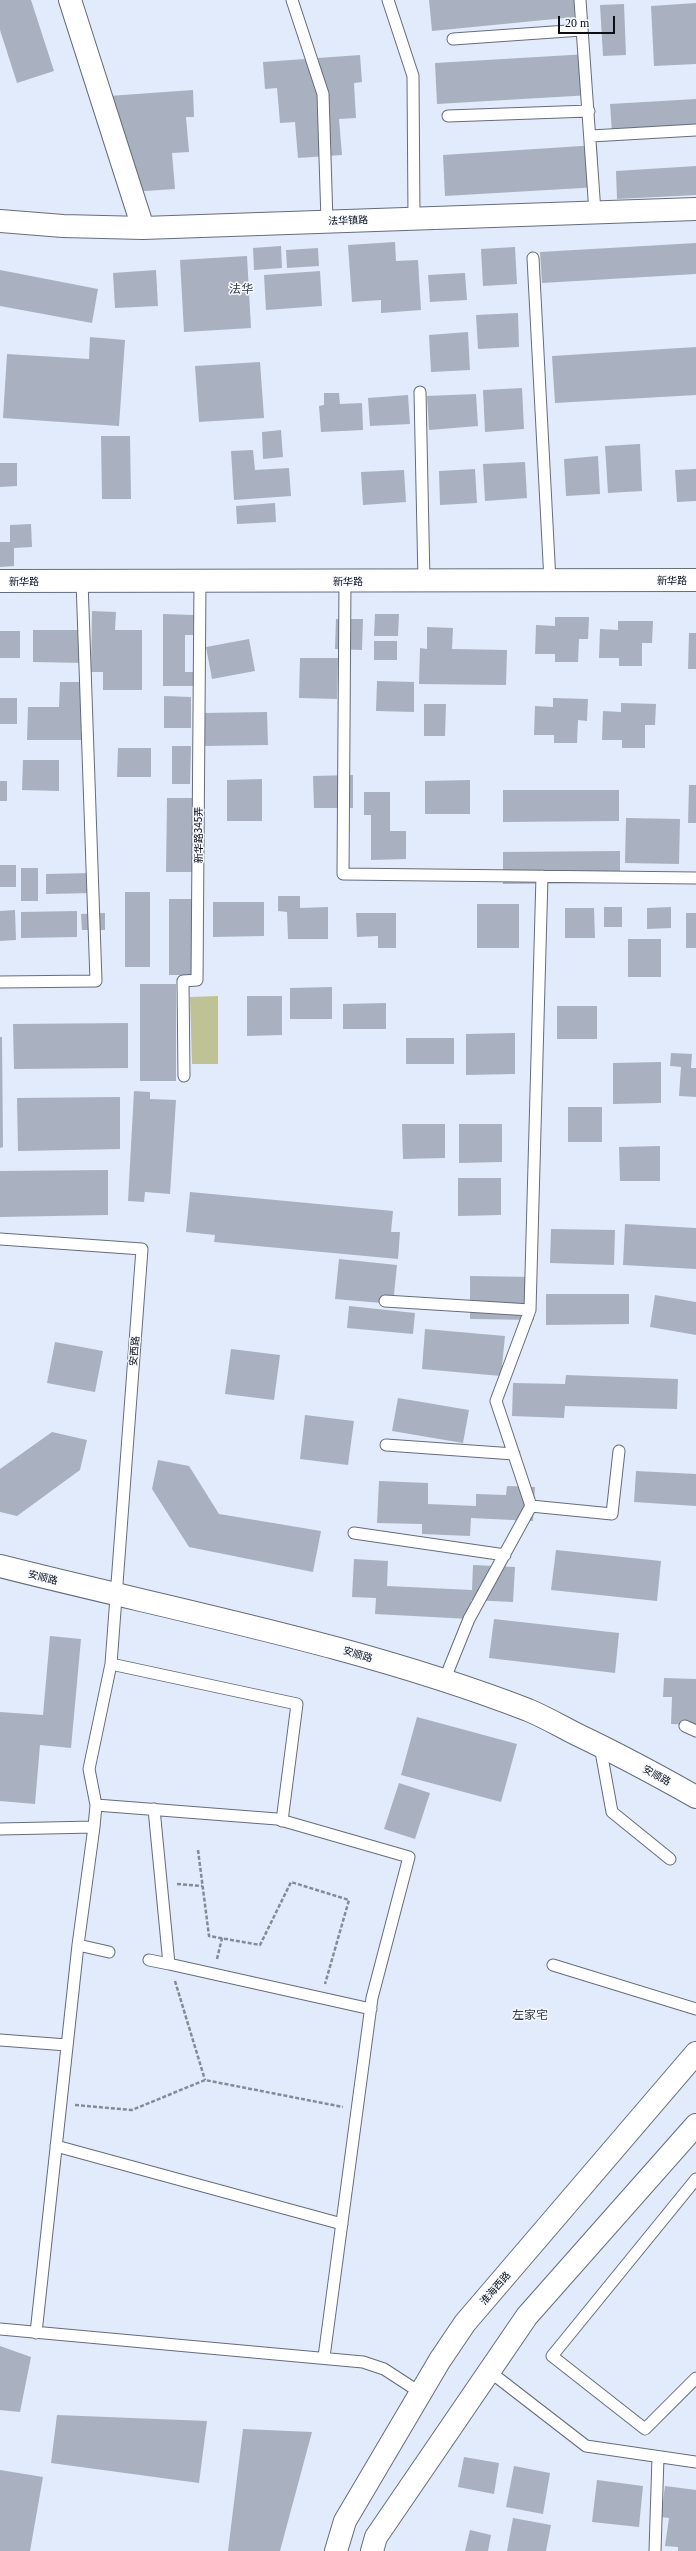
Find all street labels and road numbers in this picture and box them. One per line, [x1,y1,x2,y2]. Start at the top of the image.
street label: 法华镇路 [328,213,368,227]
street label: 新华路 [657,574,687,586]
street label: 新华路 [9,575,39,587]
street label: 新华路 [333,575,363,587]
street label: 新华路345弄 [192,807,204,863]
street label: 安西路 [127,1336,141,1366]
street label: 安顺路 [27,1568,59,1586]
street label: 安顺路 [342,1644,374,1664]
street label: 安顺路 [641,1762,673,1788]
street label: 淮海西路 [477,2269,513,2307]

